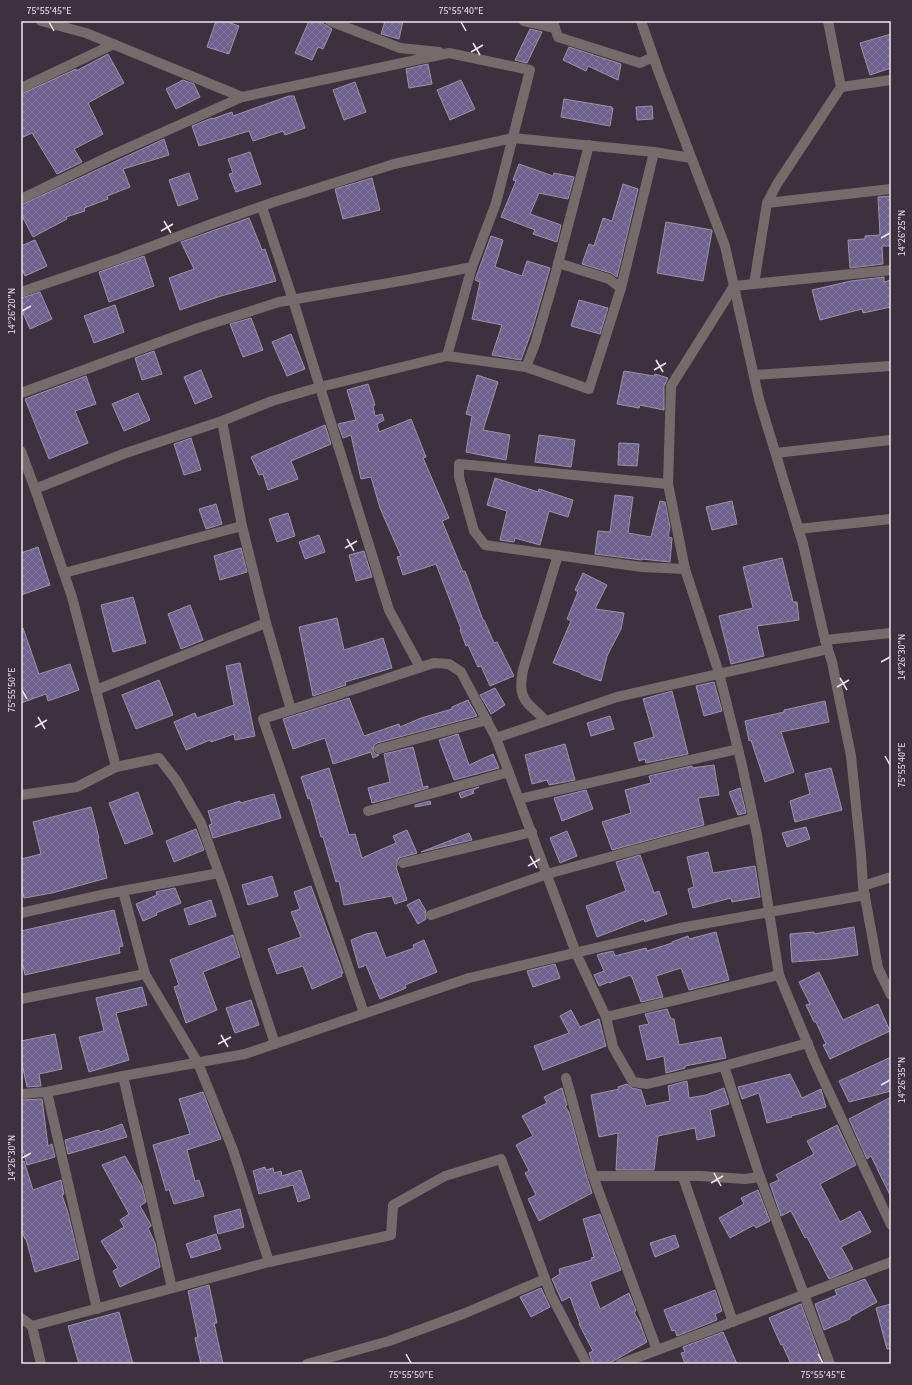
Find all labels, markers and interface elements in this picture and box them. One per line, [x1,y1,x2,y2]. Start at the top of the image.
text: 75°55'45"E [26,4,72,18]
text: 75°55'40"E [438,4,484,18]
text: 14°26'25"N [895,210,909,256]
text: 14°26'20"N [5,288,19,334]
text: 14°26'30"N [895,634,909,680]
text: 75°55'50"E [5,667,19,713]
text: 75°55'40"E [895,742,909,788]
text: 14°26'35"N [895,1057,909,1103]
text: 14°26'30"N [5,1135,19,1181]
text: 75°55'50"E [388,1368,434,1382]
text: 75°55'45"E [800,1368,846,1382]

